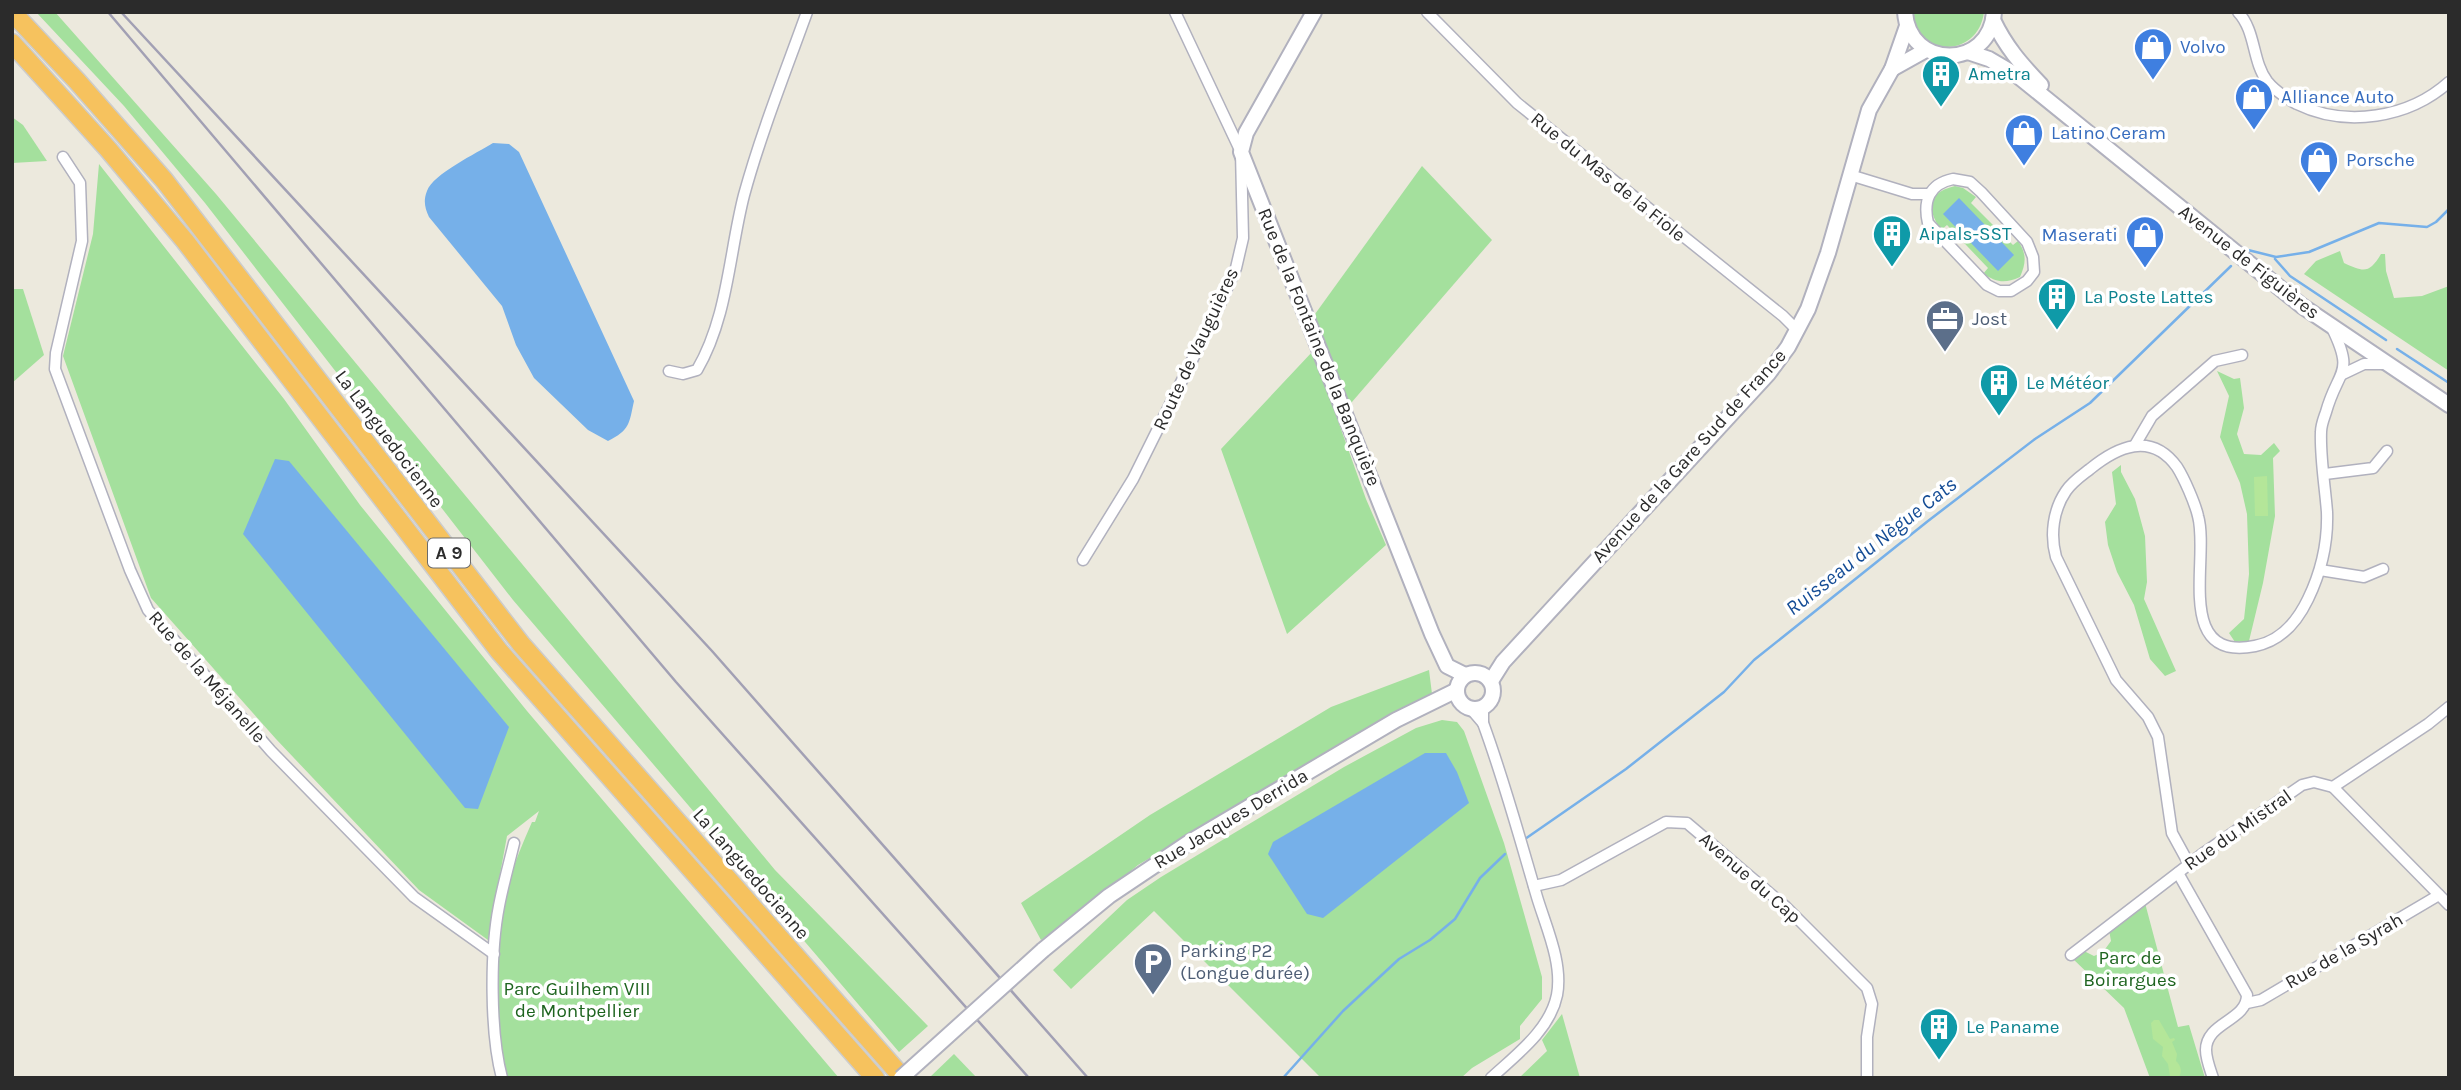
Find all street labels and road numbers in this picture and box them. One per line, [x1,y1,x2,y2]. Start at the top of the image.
street label: Rue du Mas de la Fiole [1526,108,1690,246]
street label: Avenue de Figuières [2174,200,2324,324]
street label: Rue de la Fontaine de la Banquière [1253,205,1385,489]
street label: Route de Vauguières [1149,264,1243,434]
street label: Avenue de la Gare Sud de France [1587,345,1791,567]
street label: La Languedocienne [330,366,448,512]
road number: A 9 [428,538,470,568]
street label: Rue de la Méjanelle [144,607,270,747]
street label: Rue Jacques Derrida [1150,764,1312,874]
street label: Rue du Mistral [2180,785,2296,875]
street label: La Languedocienne [688,804,814,944]
street label: Avenue du Cap [1695,828,1805,928]
street label: Rue de la Syrah [2281,908,2407,994]

